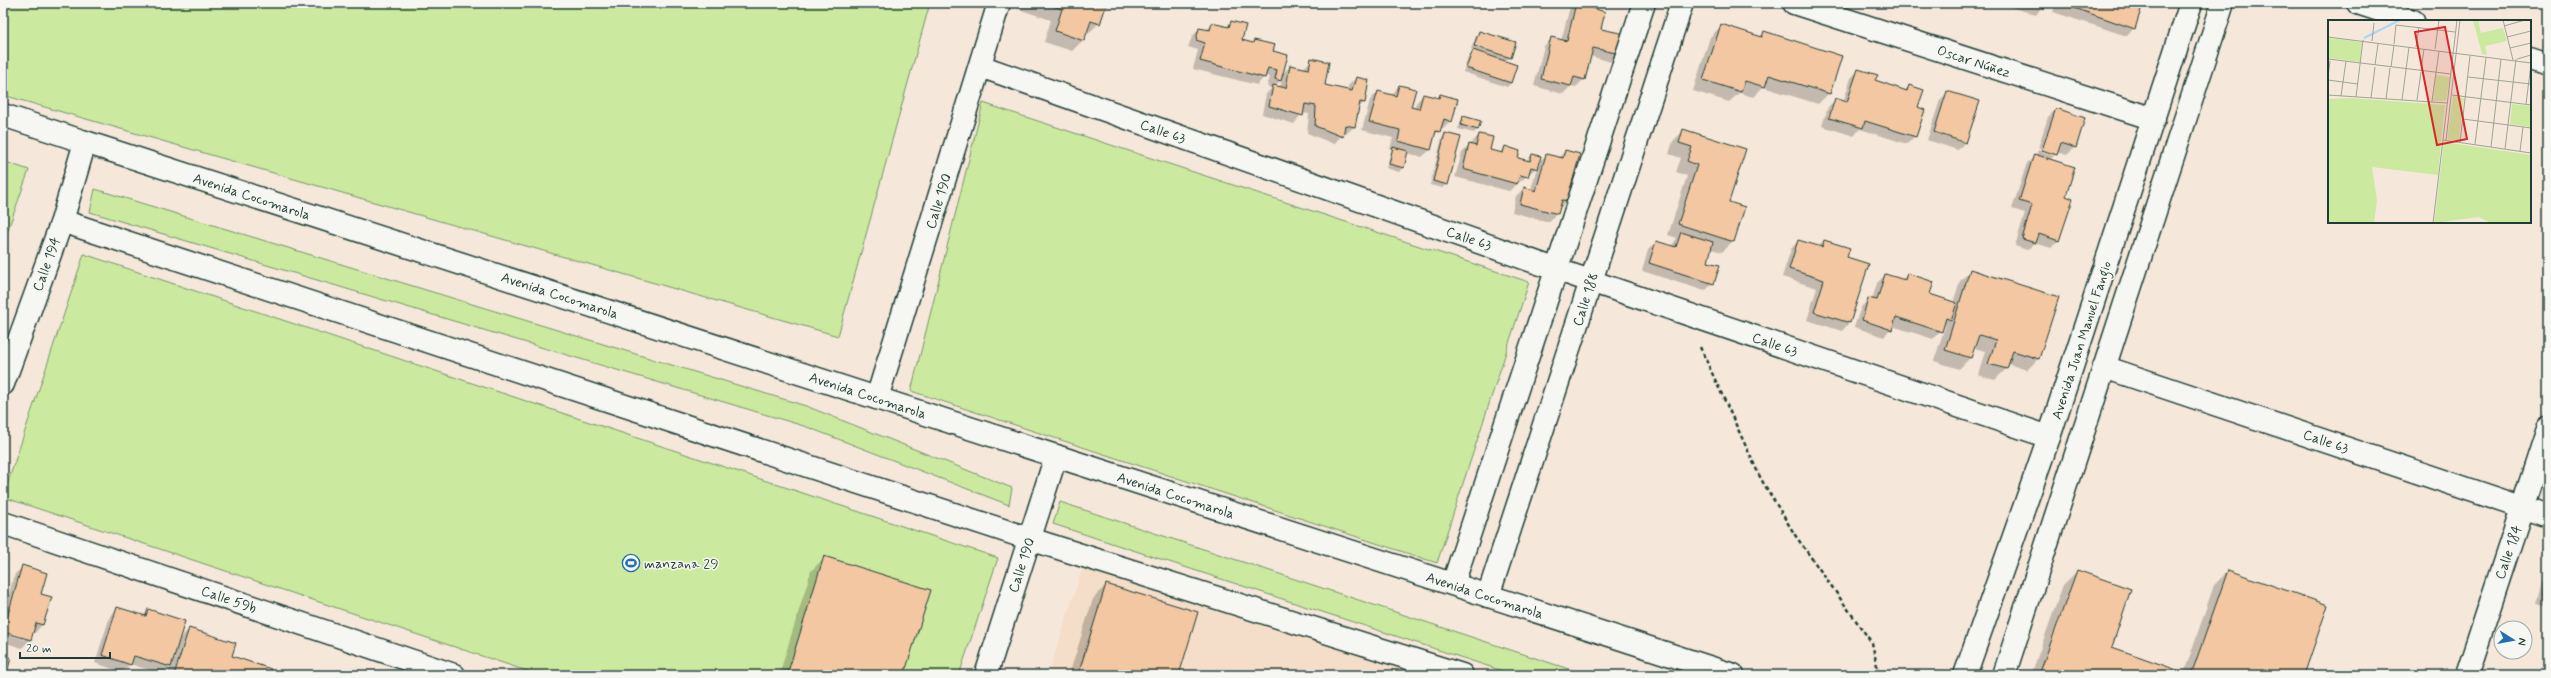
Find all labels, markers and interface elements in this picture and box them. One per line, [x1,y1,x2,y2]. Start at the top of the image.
inset map [2328,20,2531,223]
street label: Oscar Núñez [1935,42,2013,82]
street label: Calle 63 [1138,116,1188,148]
street label: Avenida Cocomarola [191,169,313,224]
street label: Calle 190 [922,171,956,231]
street label: Calle 63 [1444,223,1494,255]
street label: Calle 194 [29,235,65,294]
street label: Avenida Juan Manuel Fangio [2048,259,2118,422]
street label: Avenida Cocomarola [499,268,621,323]
street label: Calle 188 [1569,270,1603,328]
street label: Calle 63 [1750,329,1800,361]
street label: Avenida Cocomarola [807,368,929,423]
street label: Calle 63 [2301,426,2351,458]
street label: Avenida Cocomarola [1115,468,1237,523]
street label: Calle 184 [2491,523,2527,582]
street label: Calle 190 [1005,535,1039,595]
sports icon: manzana 29 [621,553,641,573]
place label: manzana 29 [644,555,719,573]
street label: Avenida Cocomarola [1424,568,1546,623]
street label: Calle 59b [199,582,259,618]
north arrow [2493,620,2533,660]
scale bar [20,634,110,660]
text: N [2514,637,2529,647]
text: 20 m [26,641,52,657]

